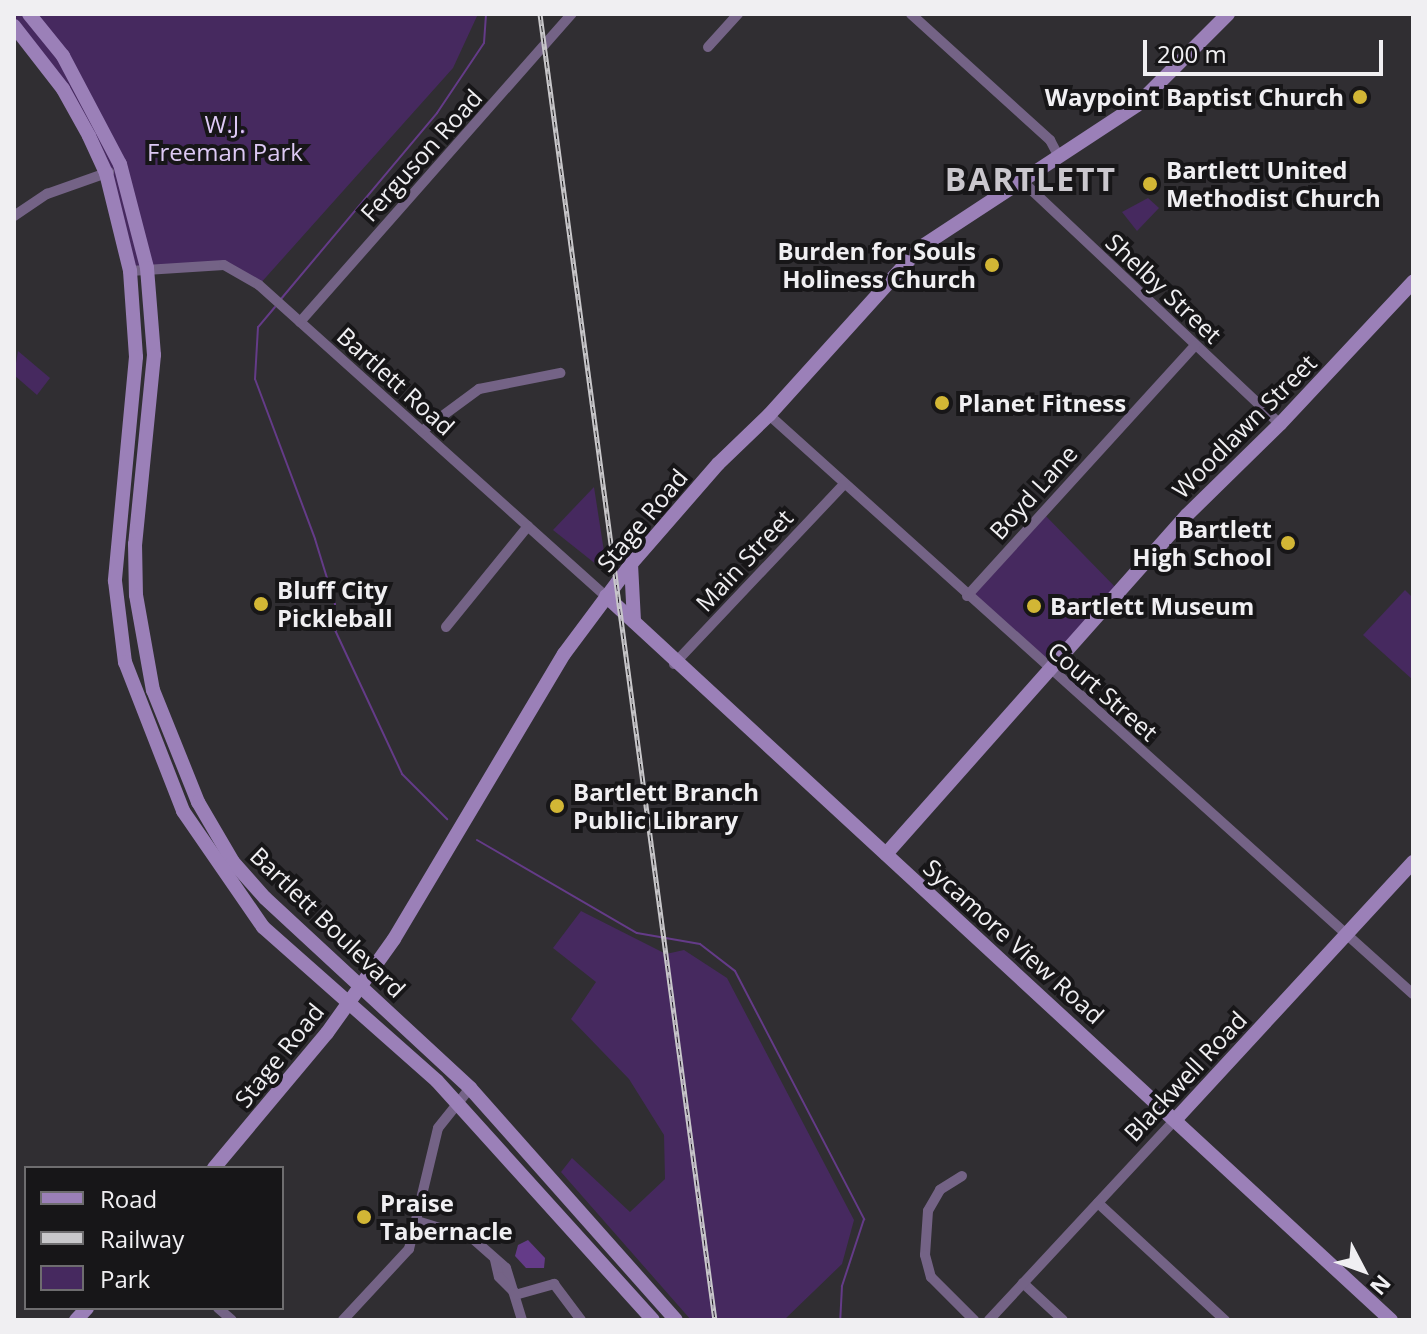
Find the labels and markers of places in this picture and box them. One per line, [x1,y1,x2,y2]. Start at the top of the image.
place label: Waypoint Baptist Church [1045,83,1344,111]
marker: Waypoint Baptist Church [1351,88,1369,106]
place label: Bartlett United Methodist Church [1166,156,1381,212]
marker: Bartlett United Methodist Church [1141,175,1159,193]
place label: Burden for Souls Holiness Church [777,237,976,293]
marker: Burden for Souls Holiness Church [983,256,1001,274]
place label: Planet Fitness [958,389,1126,417]
marker: Planet Fitness [933,394,951,412]
place label: Bartlett High School [1132,515,1272,571]
marker: Bartlett High School [1279,534,1297,552]
place label: Bluff City Pickleball [277,576,392,632]
place label: Bartlett Museum [1050,592,1254,620]
marker: Bluff City Pickleball [252,595,270,613]
marker: Bartlett Museum [1025,597,1043,615]
place label: Bartlett Branch Public Library [573,778,759,834]
marker: Bartlett Branch Public Library [548,797,566,815]
place label: Praise Tabernacle [380,1189,513,1245]
marker: Praise Tabernacle [355,1208,373,1226]

